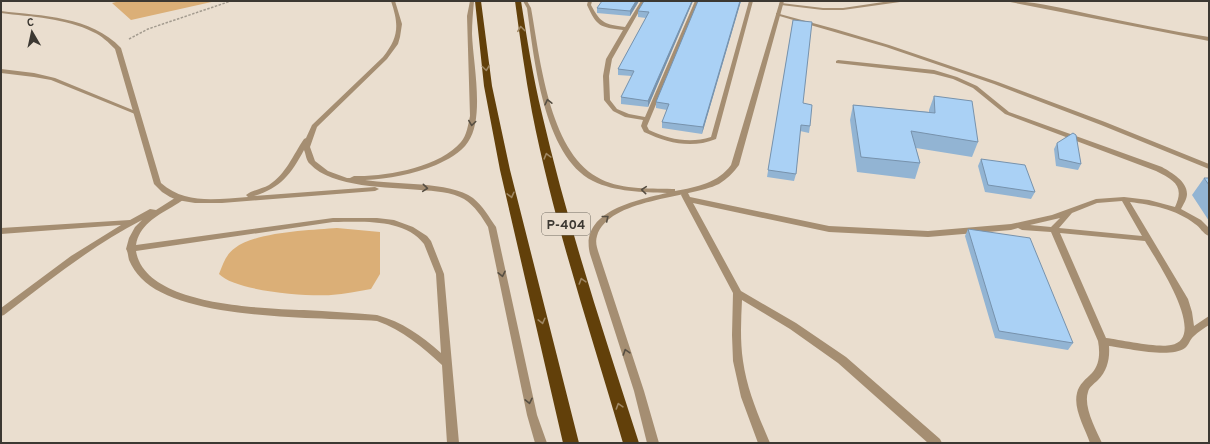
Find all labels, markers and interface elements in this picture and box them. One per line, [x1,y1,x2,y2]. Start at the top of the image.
north arrow [12,12,52,52]
text: С [26,16,35,31]
one-way arrow [517,26,526,32]
one-way arrow [481,65,490,71]
one-way arrow [544,99,552,105]
one-way arrow [468,120,477,126]
one-way arrow [543,153,552,160]
one-way arrow [422,184,428,193]
one-way arrow [641,185,647,194]
one-way arrow [506,191,515,198]
road number: Р-404 [542,213,590,235]
one-way arrow [601,216,608,223]
one-way arrow [497,271,505,277]
one-way arrow [578,278,587,285]
one-way arrow [537,318,545,325]
one-way arrow [623,349,631,356]
one-way arrow [524,398,532,404]
one-way arrow [615,402,624,409]

